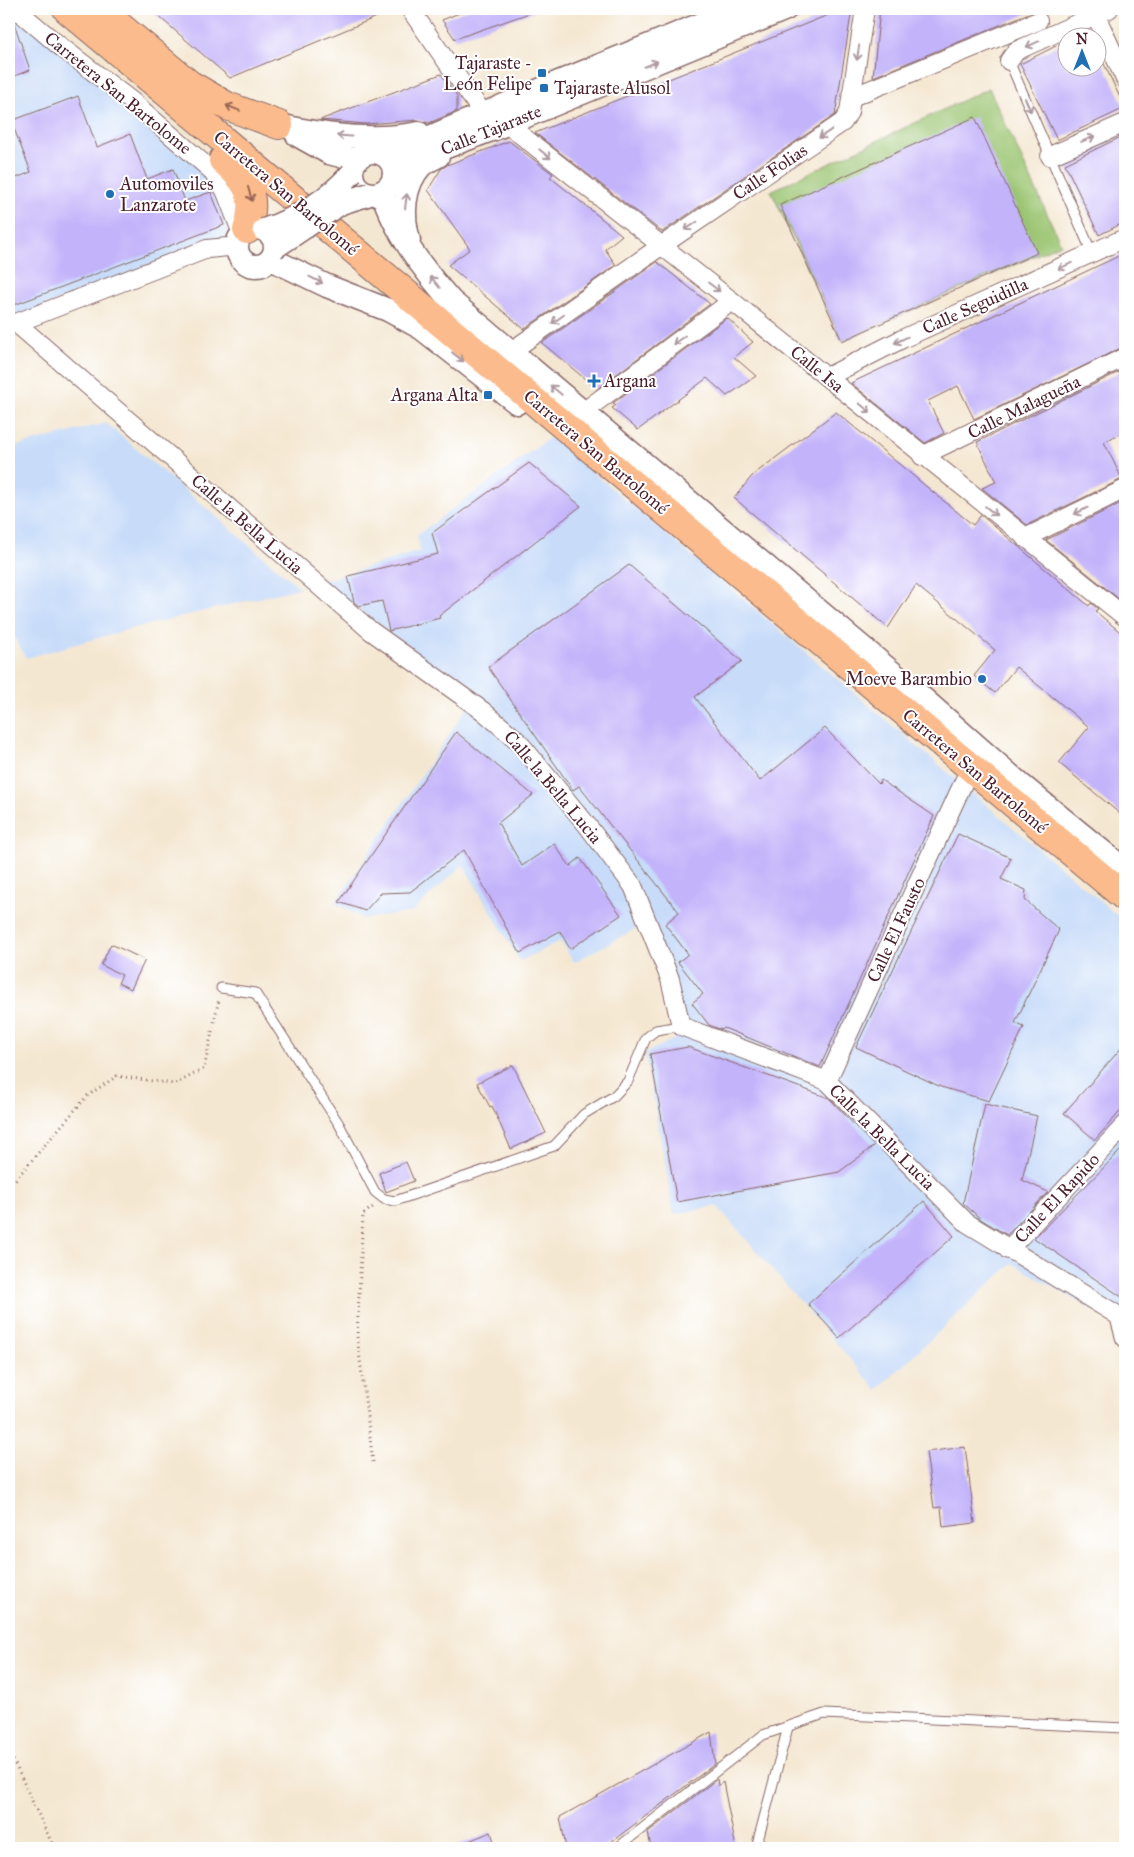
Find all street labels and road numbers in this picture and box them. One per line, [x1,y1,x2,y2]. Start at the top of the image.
street label: Carretera San Bartolome [40,27,196,159]
street label: Calle Tajaraste [437,100,545,160]
street label: Carretera San Bartolomé [209,126,363,260]
street label: Calle Folias [728,139,812,205]
street label: Calle Seguidilla [919,273,1032,340]
street label: Calle Isa [786,341,849,398]
street label: Calle Malagueña [964,370,1085,445]
street label: Carretera San Bartolomé [519,385,673,519]
street label: Calle la Bella Lucia [187,469,308,579]
street label: Carretera San Bartolomé [898,704,1052,838]
street label: Calle la Bella Lucia [499,726,607,848]
street label: Calle El Fausto [862,874,930,986]
street label: Calle la Bella Lucia [824,1079,940,1195]
street label: Calle El Rapido [1010,1148,1104,1248]

